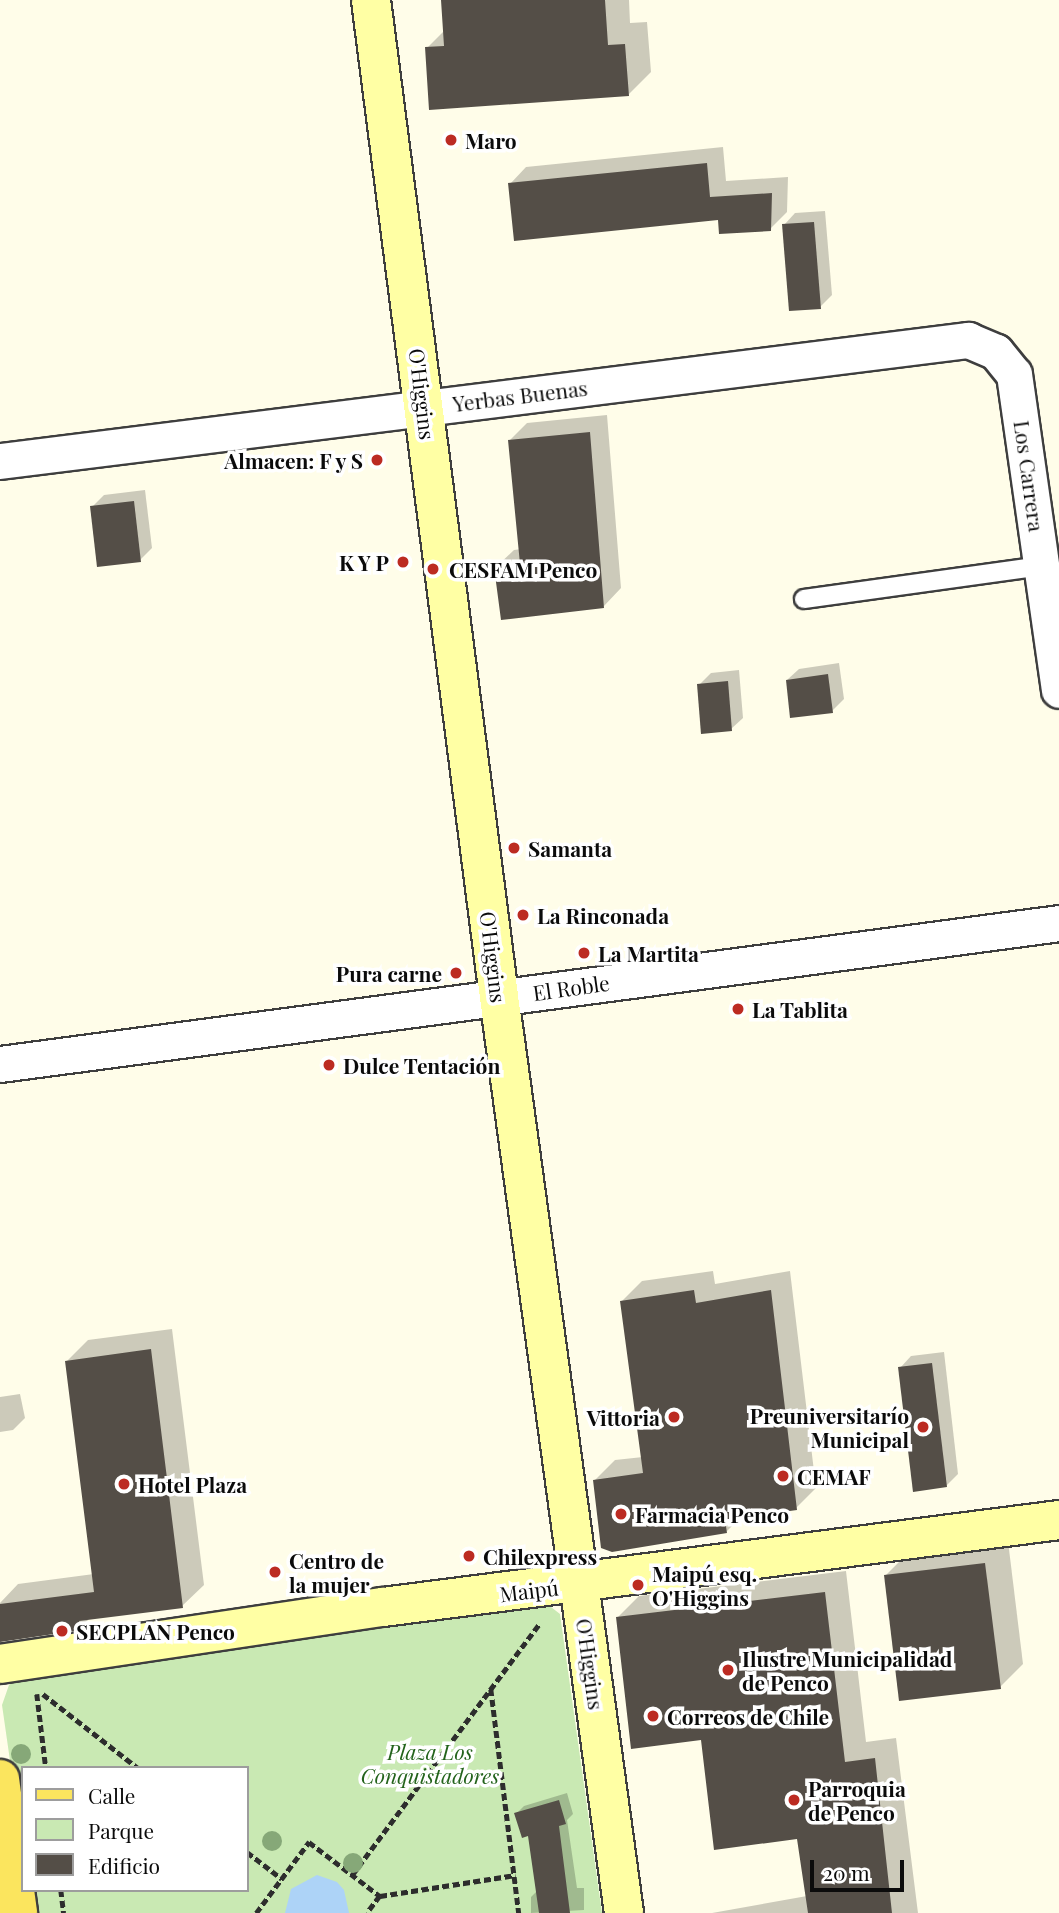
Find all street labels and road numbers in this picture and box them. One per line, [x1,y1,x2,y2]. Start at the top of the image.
street label: O'Higgins [405,347,441,441]
street label: Yerbas Buenas [451,374,589,416]
street label: Los Carrera [1010,419,1050,533]
street label: O'Higgins [476,910,512,1004]
street label: El Roble [531,969,611,1005]
street label: Maipú [498,1574,560,1606]
street label: O'Higgins [572,1617,610,1711]

